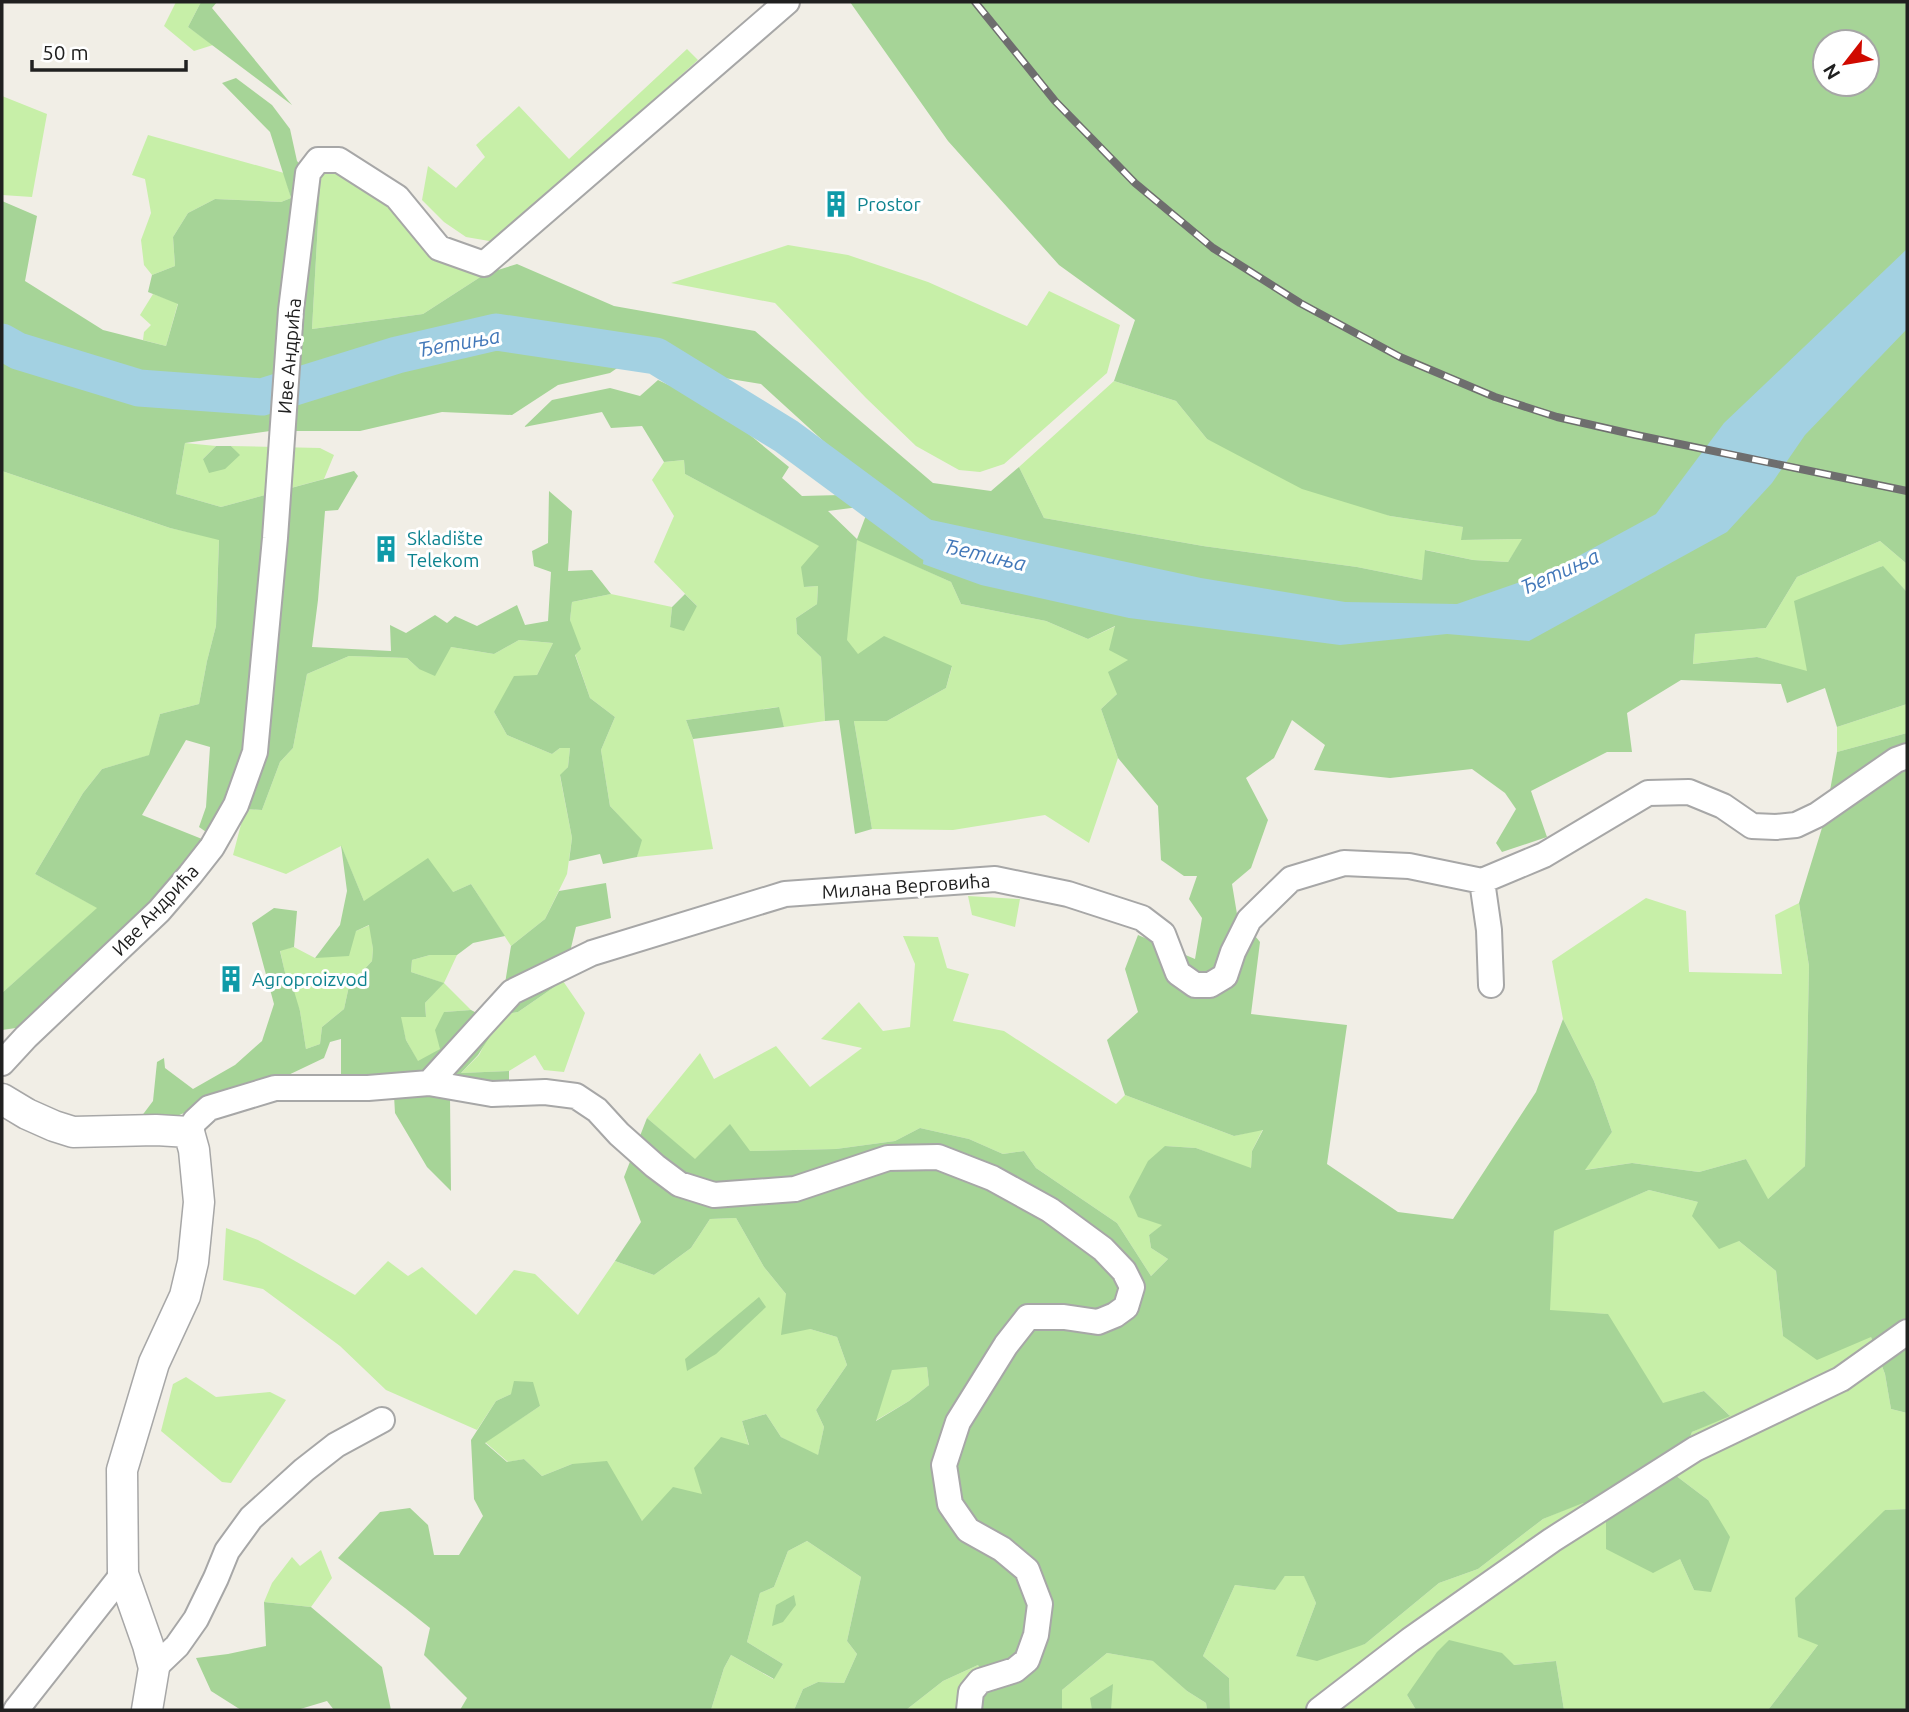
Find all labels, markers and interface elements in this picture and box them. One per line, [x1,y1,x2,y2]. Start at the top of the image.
scale bar [32,28,186,72]
north arrow [1811,28,1881,98]
text: 50 m [42,40,89,64]
text: N [1818,60,1845,84]
building icon: Prostor [821,189,851,219]
place label: Prostor [857,193,921,215]
street label: Иве Андрића [273,297,305,415]
water label: Ђетиња [416,323,502,361]
place label: Skladište Telekom [407,527,483,571]
water label: Ђетиња [942,533,1029,575]
building icon: Skladište Telekom [371,534,401,564]
water label: Ђетиња [1517,543,1603,599]
street label: Иве Андрића [107,860,203,960]
street label: Милана Верговића [821,869,991,903]
building icon: Agroproizvod [216,964,246,994]
place label: Agroproizvod [252,968,368,990]

